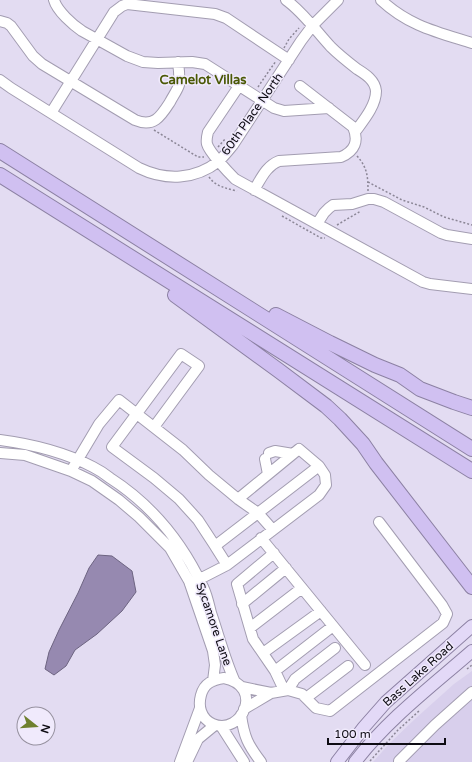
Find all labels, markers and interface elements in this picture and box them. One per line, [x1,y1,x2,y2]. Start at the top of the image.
street label: 60th Place North [218,70,286,158]
district label: Camelot Villas [159,72,247,88]
street label: Sycamore Lane [193,581,235,668]
street label: Bass Lake Road [380,639,456,709]
north arrow [16,706,56,746]
scale bar [328,720,445,746]
text: N [38,723,53,735]
text: 100 m [334,727,371,741]

